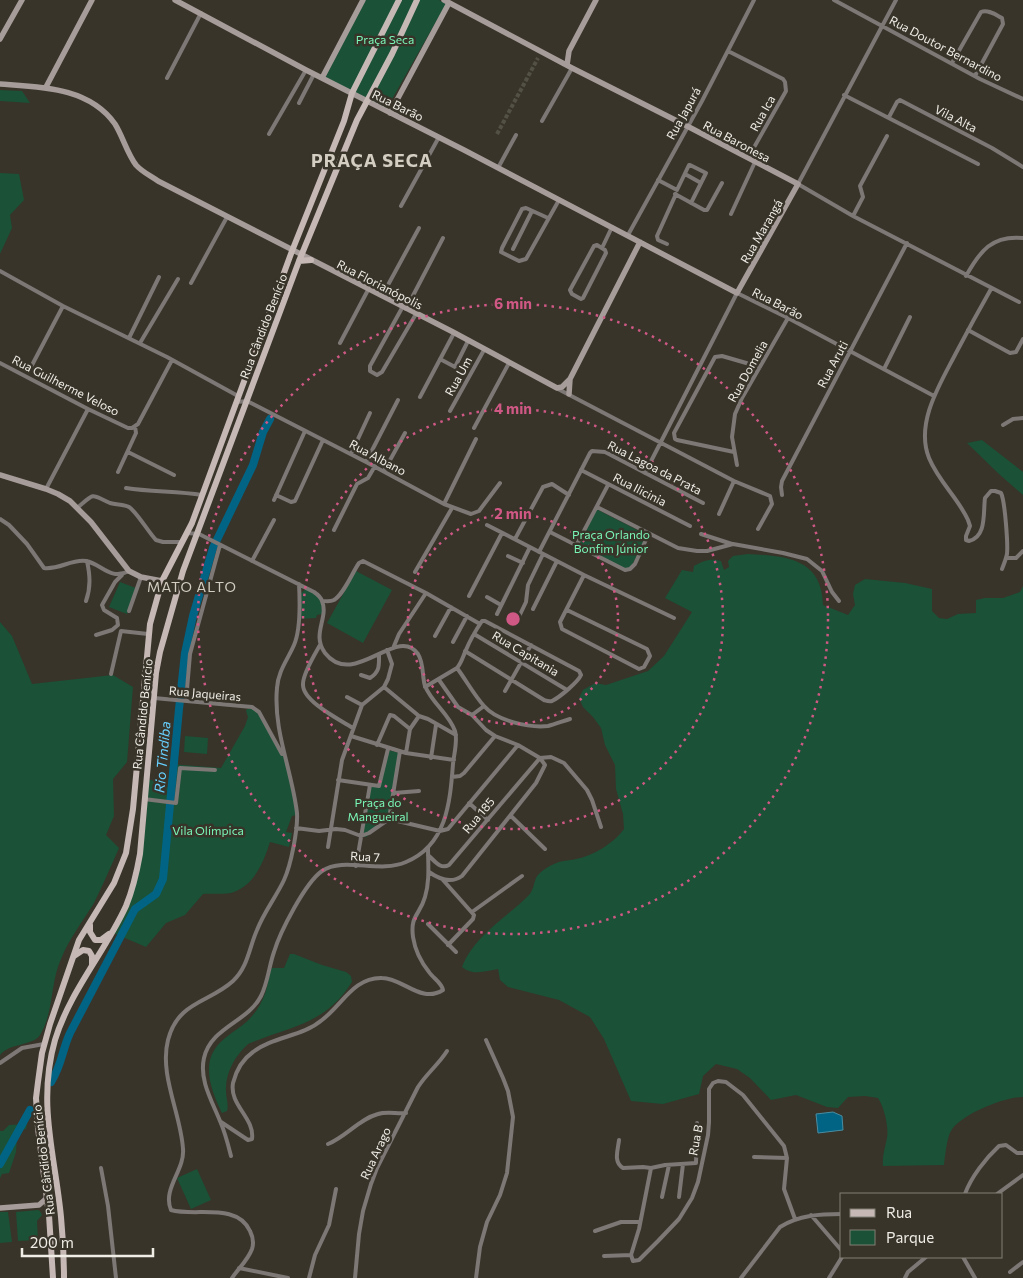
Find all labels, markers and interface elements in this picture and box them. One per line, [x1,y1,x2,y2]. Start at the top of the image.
street label: Rua Doutor Bernardino [887,12,1005,84]
park label: Praça Seca [356,32,414,46]
street label: Rua Japurá [663,84,704,142]
street label: Rua Barão [370,87,426,123]
street label: Rua Ica [746,93,778,133]
street label: Vila Alta [933,101,979,135]
street label: Rua Baronesa [701,117,773,165]
district label: PRAÇA SECA [311,149,433,171]
street label: Rua Marangá [737,197,785,265]
street label: Rua Florianópolis [335,256,425,312]
street label: Rua Cândido Benício [237,272,289,380]
street label: Rua Barão [750,284,806,322]
text: 6 min [494,294,532,312]
street label: Rua Domelia [724,338,770,404]
street label: Rua Aruti [814,338,850,390]
street label: Rua Guilherme Veloso [10,352,122,418]
street label: Rua Um [442,354,474,398]
text: 4 min [494,399,532,417]
street label: Rua Albano [347,436,409,478]
street label: Rua Lagoa da Prata [606,437,704,497]
street label: Rua Ilicinia [611,470,669,508]
text: 2 min [494,504,532,522]
park label: Praça Orlando Bonfim Júnior [572,527,650,556]
district label: MATO ALTO [147,578,237,595]
centre of rings [504,610,522,628]
street label: Rua Capitania [490,628,562,678]
street label: Rua Cândido Benício [129,658,155,770]
street label: Rua Jaqueiras [168,683,242,704]
water label: Rio Tindiba [150,720,174,794]
street label: Rua 185 [459,794,497,836]
park label: Praça do Mangueiral [347,795,409,823]
park label: Vila Olímpica [172,823,244,837]
street label: Rua 7 [350,848,380,864]
street label: Rua Cândido Benício [29,1104,57,1216]
street label: Rua B [685,1123,705,1157]
street label: Rua Arago [357,1125,393,1181]
legend [840,1193,1003,1258]
text: Rua [886,1203,912,1221]
scale bar [22,1226,154,1258]
text: Parque [886,1228,934,1246]
text: 200 m [30,1233,74,1251]

